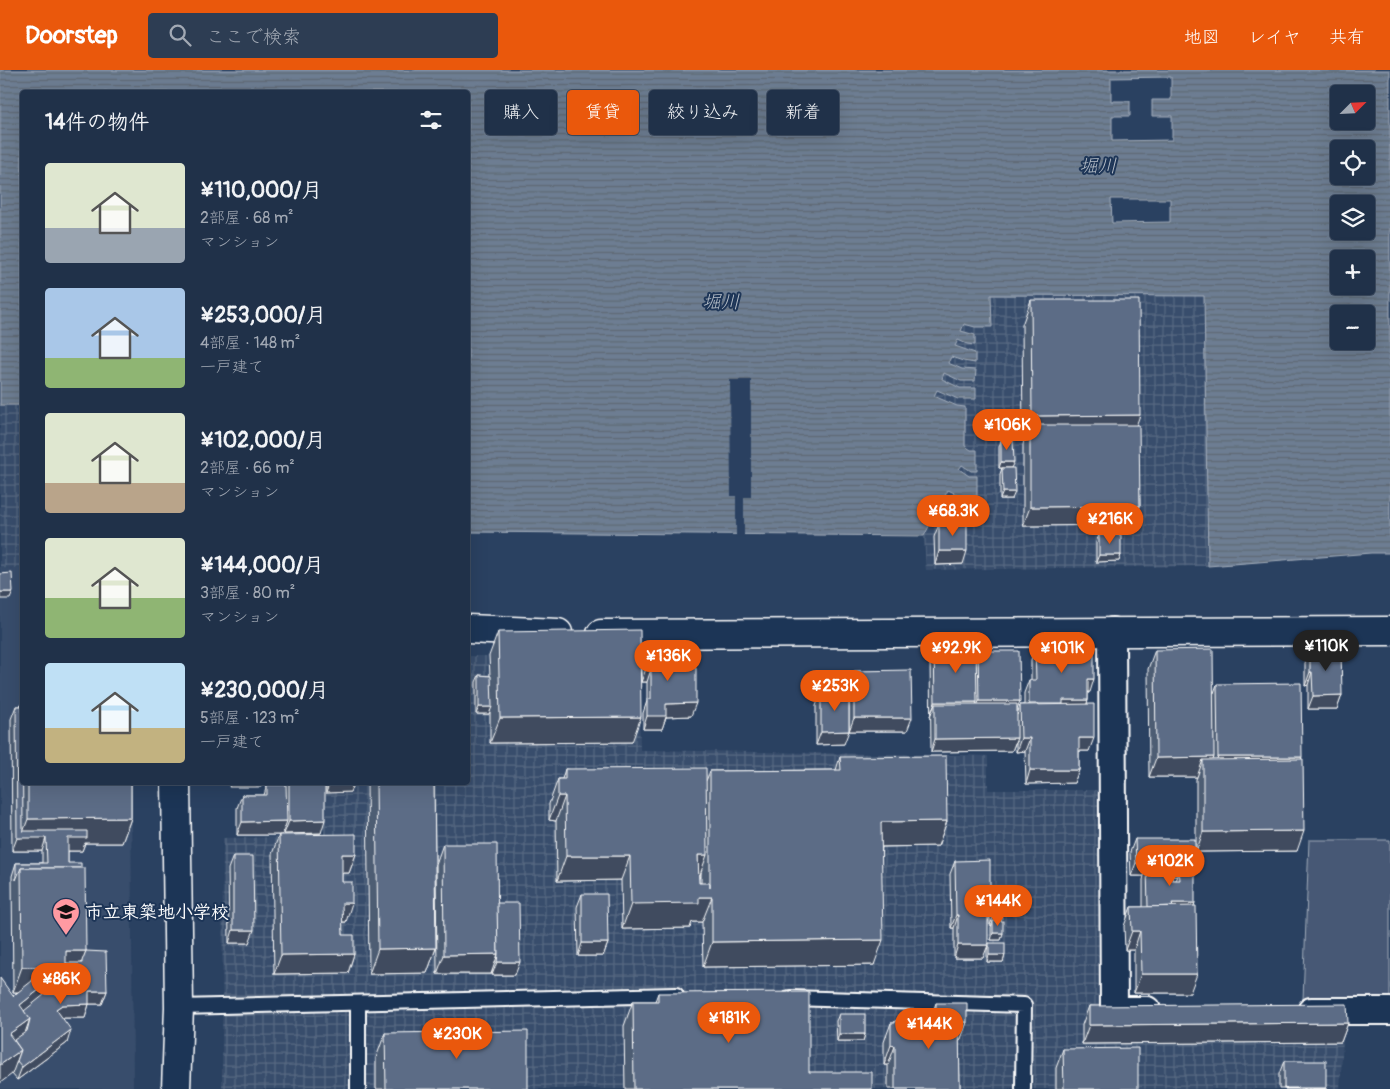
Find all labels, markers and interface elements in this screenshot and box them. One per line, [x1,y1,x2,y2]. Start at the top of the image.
search box [148,13,498,58]
text: Doorstep [25,21,118,50]
icon: search [166,21,194,49]
text: ここで検索 [206,25,301,49]
text: 地図 [1184,26,1220,49]
text: レイヤ [1248,26,1301,49]
text: 共有 [1329,26,1365,49]
north arrow [1330,85,1375,130]
map controls [1330,85,1375,350]
chip: 購入 [485,90,557,135]
chip: 賃貸 [567,90,639,135]
chip: 絞り込み [649,90,757,135]
chip: 新着 [767,90,839,135]
icon: filters [417,106,445,134]
text: 14件の物件 [45,109,149,136]
button: locate [1330,140,1375,185]
water label: 堀川 [1079,154,1117,178]
text: ¥110,000/月 [200,177,322,204]
icon: home [85,183,145,243]
button: layers [1330,195,1375,240]
text: 2部屋 · 68 m² [200,208,294,228]
text: マンション [200,232,279,252]
button: + [1330,250,1375,295]
water label: 堀川 [702,290,740,314]
text: ¥253,000/月 [200,302,326,329]
button: − [1330,305,1375,350]
icon: home [85,308,145,368]
text: 4部屋 · 148 m² [200,333,300,353]
text: 一戸建て [200,357,264,377]
pin: ¥106K [972,408,1042,451]
text: ¥106K [983,415,1031,435]
text: ¥102,000/月 [200,427,326,454]
icon: home [85,433,145,493]
text: 2部屋 · 66 m² [200,458,295,478]
text: マンション [200,482,279,502]
pin: ¥68.3K [912,494,994,537]
text: ¥68.3K [928,501,978,521]
pin: ¥216K [1075,502,1145,545]
text: ¥216K [1087,509,1133,529]
text: ¥144,000/月 [200,552,324,579]
icon: home [85,558,145,618]
text: 3部屋 · 80 m² [200,583,295,603]
text: マンション [200,607,279,627]
pin: ¥110K [1291,630,1361,672]
pin: ¥92.9K [915,632,997,674]
pin: ¥101K [1027,632,1097,674]
text: ¥110K [1304,636,1348,656]
text: ¥92.9K [931,638,981,658]
text: ¥101K [1040,638,1084,658]
pin: ¥136K [633,640,703,682]
text: ¥136K [645,646,691,666]
pin: ¥253K [800,670,870,712]
text: ¥253K [811,676,859,696]
text: ¥230,000/月 [200,677,329,704]
icon: home [85,683,145,743]
text: 5部屋 · 123 m² [200,708,300,728]
text: 一戸建て [200,732,264,752]
pin: ¥102K [1135,844,1205,887]
text: ¥102K [1147,851,1193,871]
pin: ¥144K [963,884,1033,927]
text: ¥144K [975,891,1021,911]
school or university icon: 市立東築地小学校 [51,897,81,936]
place label: 市立東築地小学校 [85,901,229,924]
pin: ¥86K [31,962,91,1005]
text: ¥86K [42,969,80,989]
pin: ¥181K [694,1002,764,1044]
text: ¥181K [708,1008,750,1028]
pin: ¥144K [894,1008,964,1050]
text: ¥144K [906,1014,952,1034]
pin: ¥230K [422,1018,492,1060]
text: ¥230K [432,1024,482,1044]

